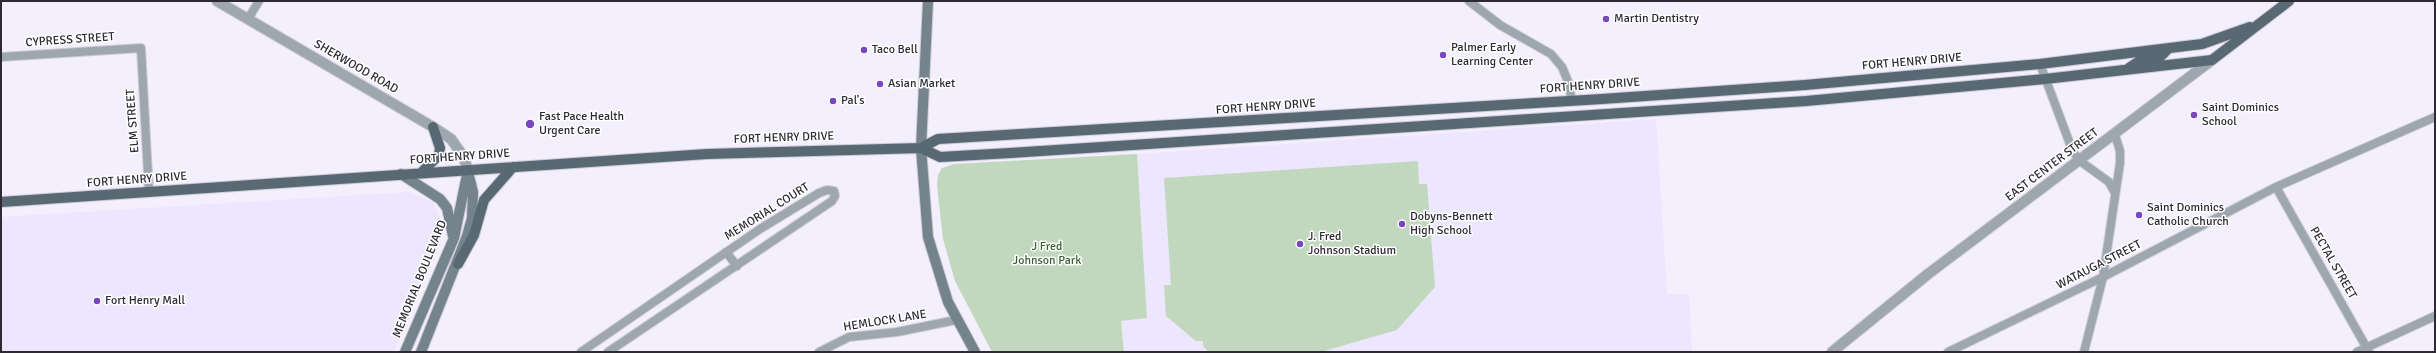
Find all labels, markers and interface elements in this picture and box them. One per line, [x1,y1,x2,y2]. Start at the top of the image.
place label: Martin Dentistry [1614,12,1699,26]
marker: Martin Dentistry [1601,14,1611,24]
street label: CYPRESS STREET [25,30,115,50]
street label: SHERWOOD ROAD [311,37,401,97]
place label: Palmer Early Learning Center [1451,41,1533,69]
place label: Taco Bell [872,43,918,57]
marker: Taco Bell [859,45,869,55]
marker: Palmer Early Learning Center [1438,50,1448,60]
street label: FORT HENRY DRIVE [1861,50,1963,74]
street label: FORT HENRY DRIVE [1539,75,1641,97]
place label: Asian Market [888,77,955,91]
marker: Asian Market [875,79,885,89]
street label: ELM STREET [124,88,142,154]
place label: Pal's [841,94,865,108]
marker: Pal's [828,96,838,106]
street label: FORT HENRY DRIVE [1215,96,1317,118]
place label: Saint Dominics School [2202,101,2279,129]
place label: Fast Pace Health Urgent Care [539,110,624,138]
marker: Saint Dominics School [2189,110,2199,120]
marker: Fast Pace Health Urgent Care [524,118,536,130]
street label: EAST CENTER STREET [2003,125,2101,205]
street label: FORT HENRY DRIVE [734,129,834,147]
street label: FORT HENRY DRIVE [409,146,511,168]
street label: FORT HENRY DRIVE [86,169,188,191]
street label: MEMORIAL COURT [722,180,812,244]
place label: Saint Dominics Catholic Church [2147,201,2229,229]
place label: Dobyns-Bennett High School [1410,210,1493,238]
marker: Saint Dominics Catholic Church [2134,210,2144,220]
street label: MEMORIAL BOULEVARD [390,218,450,340]
marker: Dobyns-Bennett High School [1397,219,1407,229]
street label: PECTAL STREET [2307,224,2359,302]
place label: J. Fred Johnson Stadium [1308,230,1396,258]
street label: WATAUGA STREET [2054,237,2144,293]
marker: J. Fred Johnson Stadium [1295,239,1305,249]
park label: J Fred Johnson Park [1013,240,1081,268]
place label: Fort Henry Mall [105,294,185,308]
marker: Fort Henry Mall [92,296,102,306]
street label: HEMLOCK LANE [842,307,928,335]

